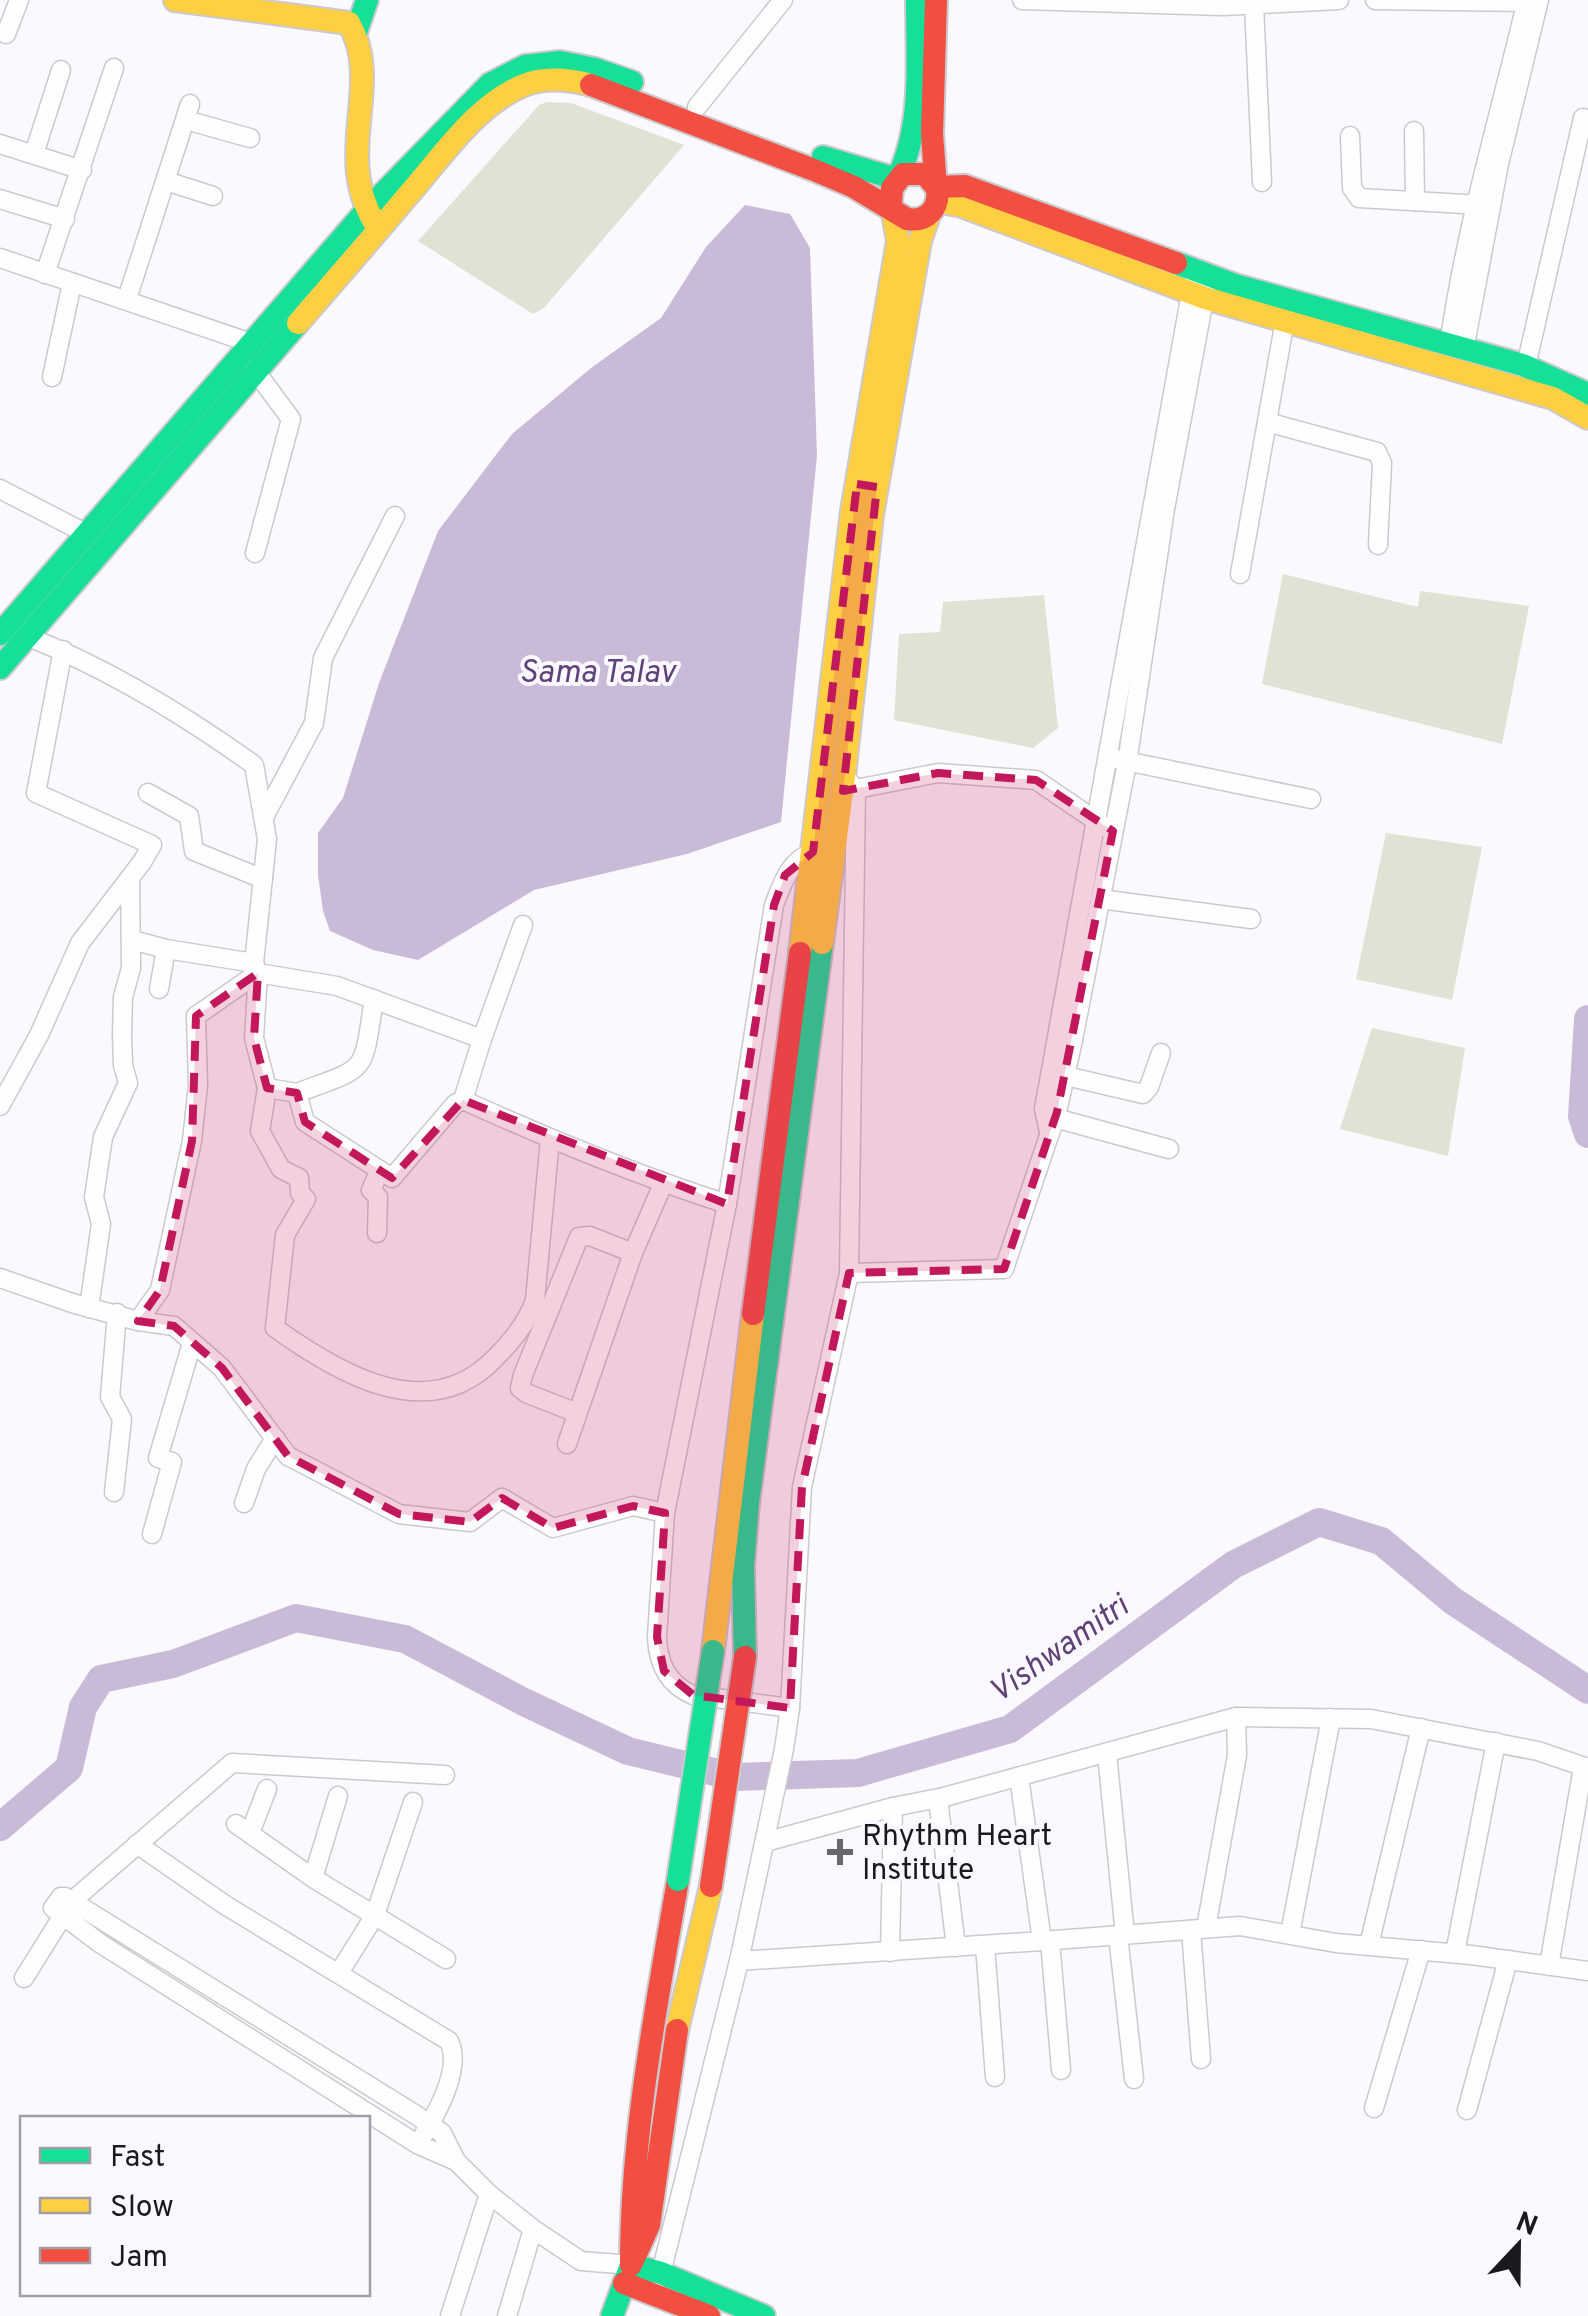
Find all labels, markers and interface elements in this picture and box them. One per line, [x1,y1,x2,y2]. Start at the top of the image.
water label: Sama Talav [519,654,677,694]
water label: Vishwamitri [982,1587,1139,1713]
place label: Rhythm Heart Institute [862,1819,1052,1890]
marker: Rhythm Heart Institute [827,1839,853,1865]
legend [20,2116,370,2296]
text: Fast [110,2140,165,2177]
text: Slow [110,2190,174,2227]
north arrow [1468,2196,1568,2296]
text: N [1510,2205,1542,2246]
text: Jam [110,2240,168,2277]

